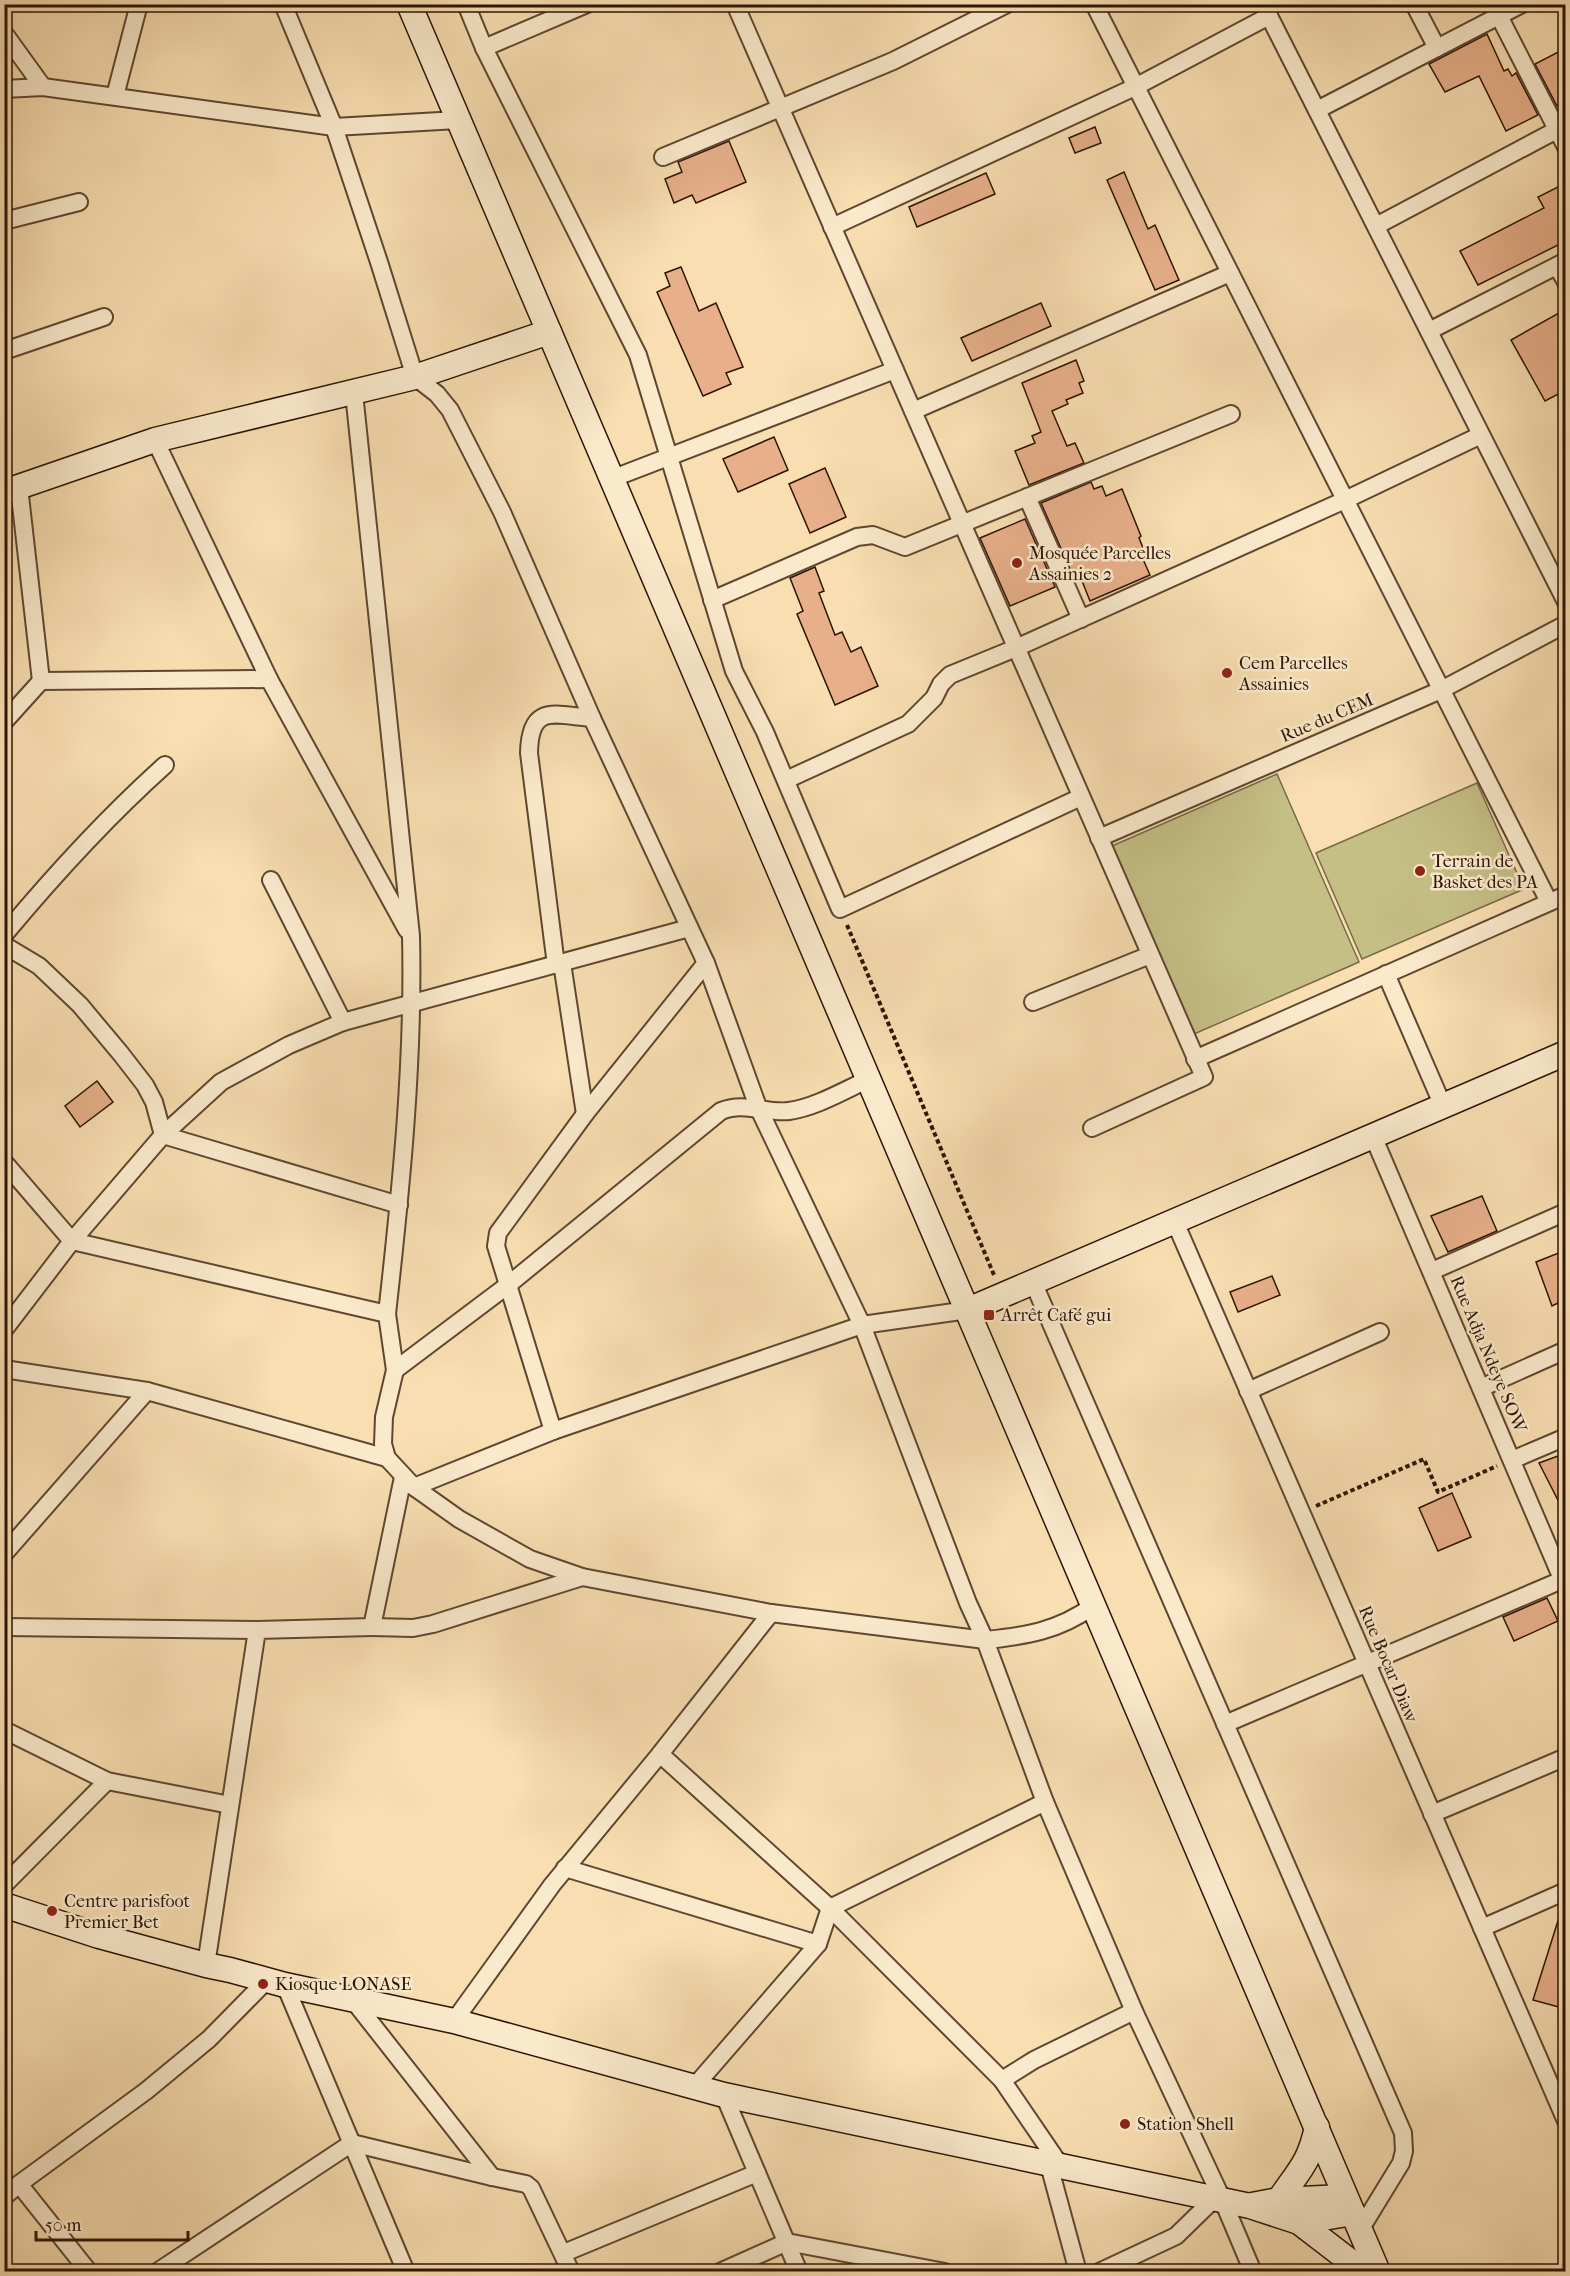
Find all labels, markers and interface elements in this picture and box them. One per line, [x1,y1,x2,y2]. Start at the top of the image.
place label: Mosquée Parcelles Assainies 2 [1028,543,1171,585]
marker: Mosquée Parcelles Assainies 2 [1010,556,1024,570]
place label: Cem Parcelles Assainies [1238,653,1348,695]
marker: Cem Parcelles Assainies [1220,666,1234,680]
street label: Rue du CEM [1277,689,1377,747]
place label: Terrain de Basket des PA [1432,851,1538,893]
marker: Terrain de Basket des PA [1413,864,1427,878]
street label: Rue Adja Ndeye SOW [1445,1272,1531,1437]
place label: Arrêt Café gui [1000,1305,1112,1326]
marker: Arrêt Café gui [982,1308,996,1322]
street label: Rue Bocar Diaw [1354,1603,1422,1726]
place label: Centre parisfoot Premier Bet [64,1891,191,1933]
marker: Centre parisfoot Premier Bet [45,1904,59,1918]
place label: Kiosque LONASE [275,1974,411,1995]
marker: Kiosque LONASE [256,1977,270,1991]
place label: Station Shell [1137,2114,1234,2135]
marker: Station Shell [1118,2117,1132,2131]
scale bar [36,2204,188,2242]
text: 50 m [45,2215,82,2236]

